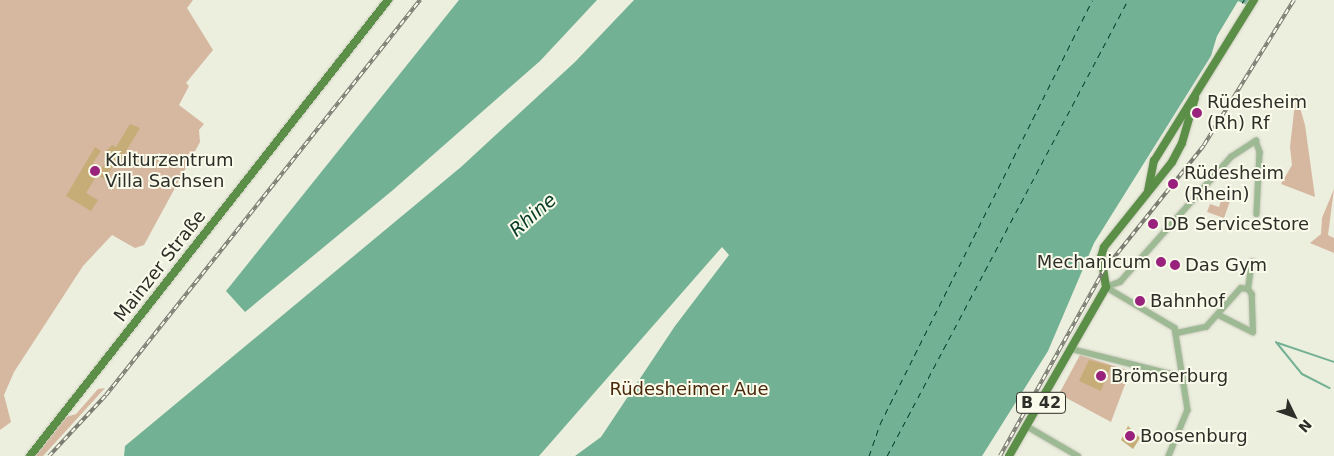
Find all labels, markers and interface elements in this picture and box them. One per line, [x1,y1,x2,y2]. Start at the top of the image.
place label: Rüdesheim (Rh) Rf [1207,92,1307,134]
marker: Rüdesheim (Rh) Rf [1191,107,1203,119]
place label: Kulturzentrum Villa Sachsen [105,150,234,192]
place label: Rüdesheim (Rhein) [1184,163,1284,205]
marker: Kulturzentrum Villa Sachsen [89,165,101,177]
marker: Rüdesheim (Rhein) [1166,177,1180,191]
water label: Rhine [505,189,561,241]
street label: Mainzer Straße [110,206,210,326]
place label: DB ServiceStore [1163,213,1309,235]
marker: DB ServiceStore [1147,218,1159,230]
place label: Mechanicum [1037,251,1151,273]
place label: Das Gym [1185,254,1267,276]
marker: Mechanicum [1155,256,1167,268]
marker: Das Gym [1169,259,1181,271]
place label: Bahnhof [1150,290,1225,312]
marker: Bahnhof [1134,295,1146,307]
place label: Brömserburg [1111,365,1228,387]
marker: Brömserburg [1095,370,1107,382]
park label: Rüdesheimer Aue [610,378,768,400]
road number: B 42 [1015,389,1067,416]
north arrow [1269,391,1319,441]
text: N [1295,416,1315,436]
place label: Boosenburg [1140,425,1248,447]
marker: Boosenburg [1124,430,1136,442]

